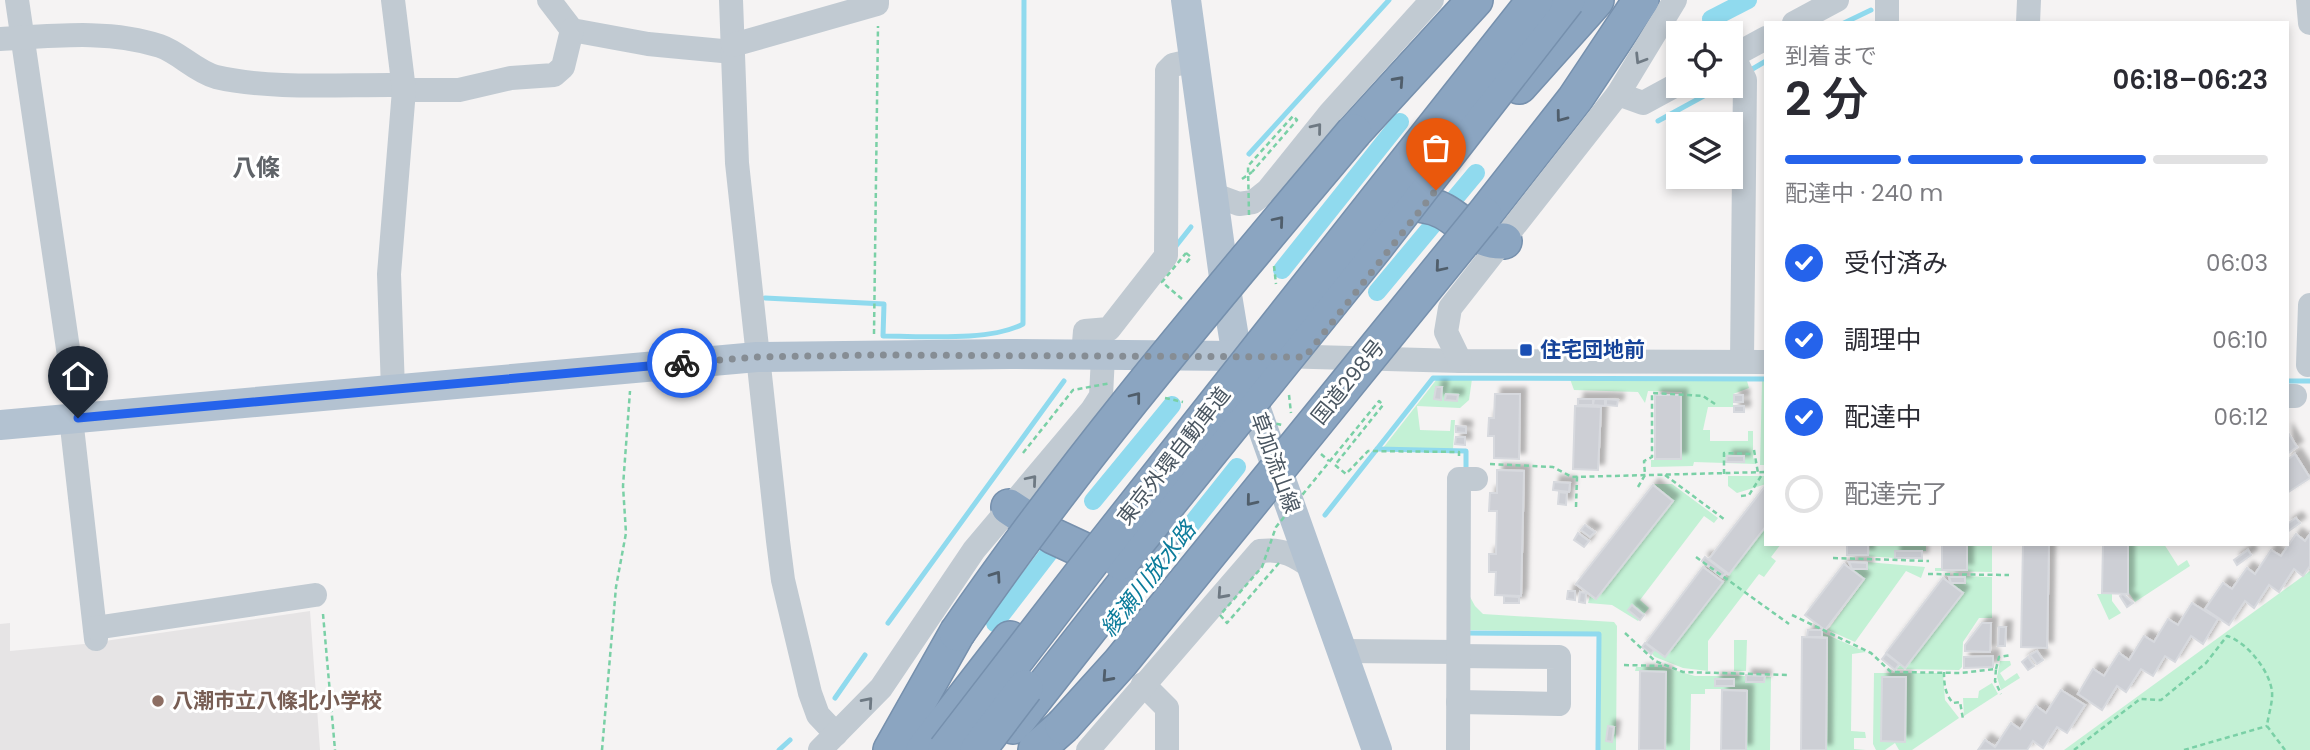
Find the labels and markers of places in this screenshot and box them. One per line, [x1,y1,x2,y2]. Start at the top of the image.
pin [1406,118,1466,190]
place label: 住宅団地前 [1540,335,1645,364]
marker: 住宅団地前 [1518,342,1534,358]
pin [48,346,108,418]
place label: 八潮市立八條北小学校 [172,686,382,715]
marker: 八潮市立八條北小学校 [150,693,166,709]

